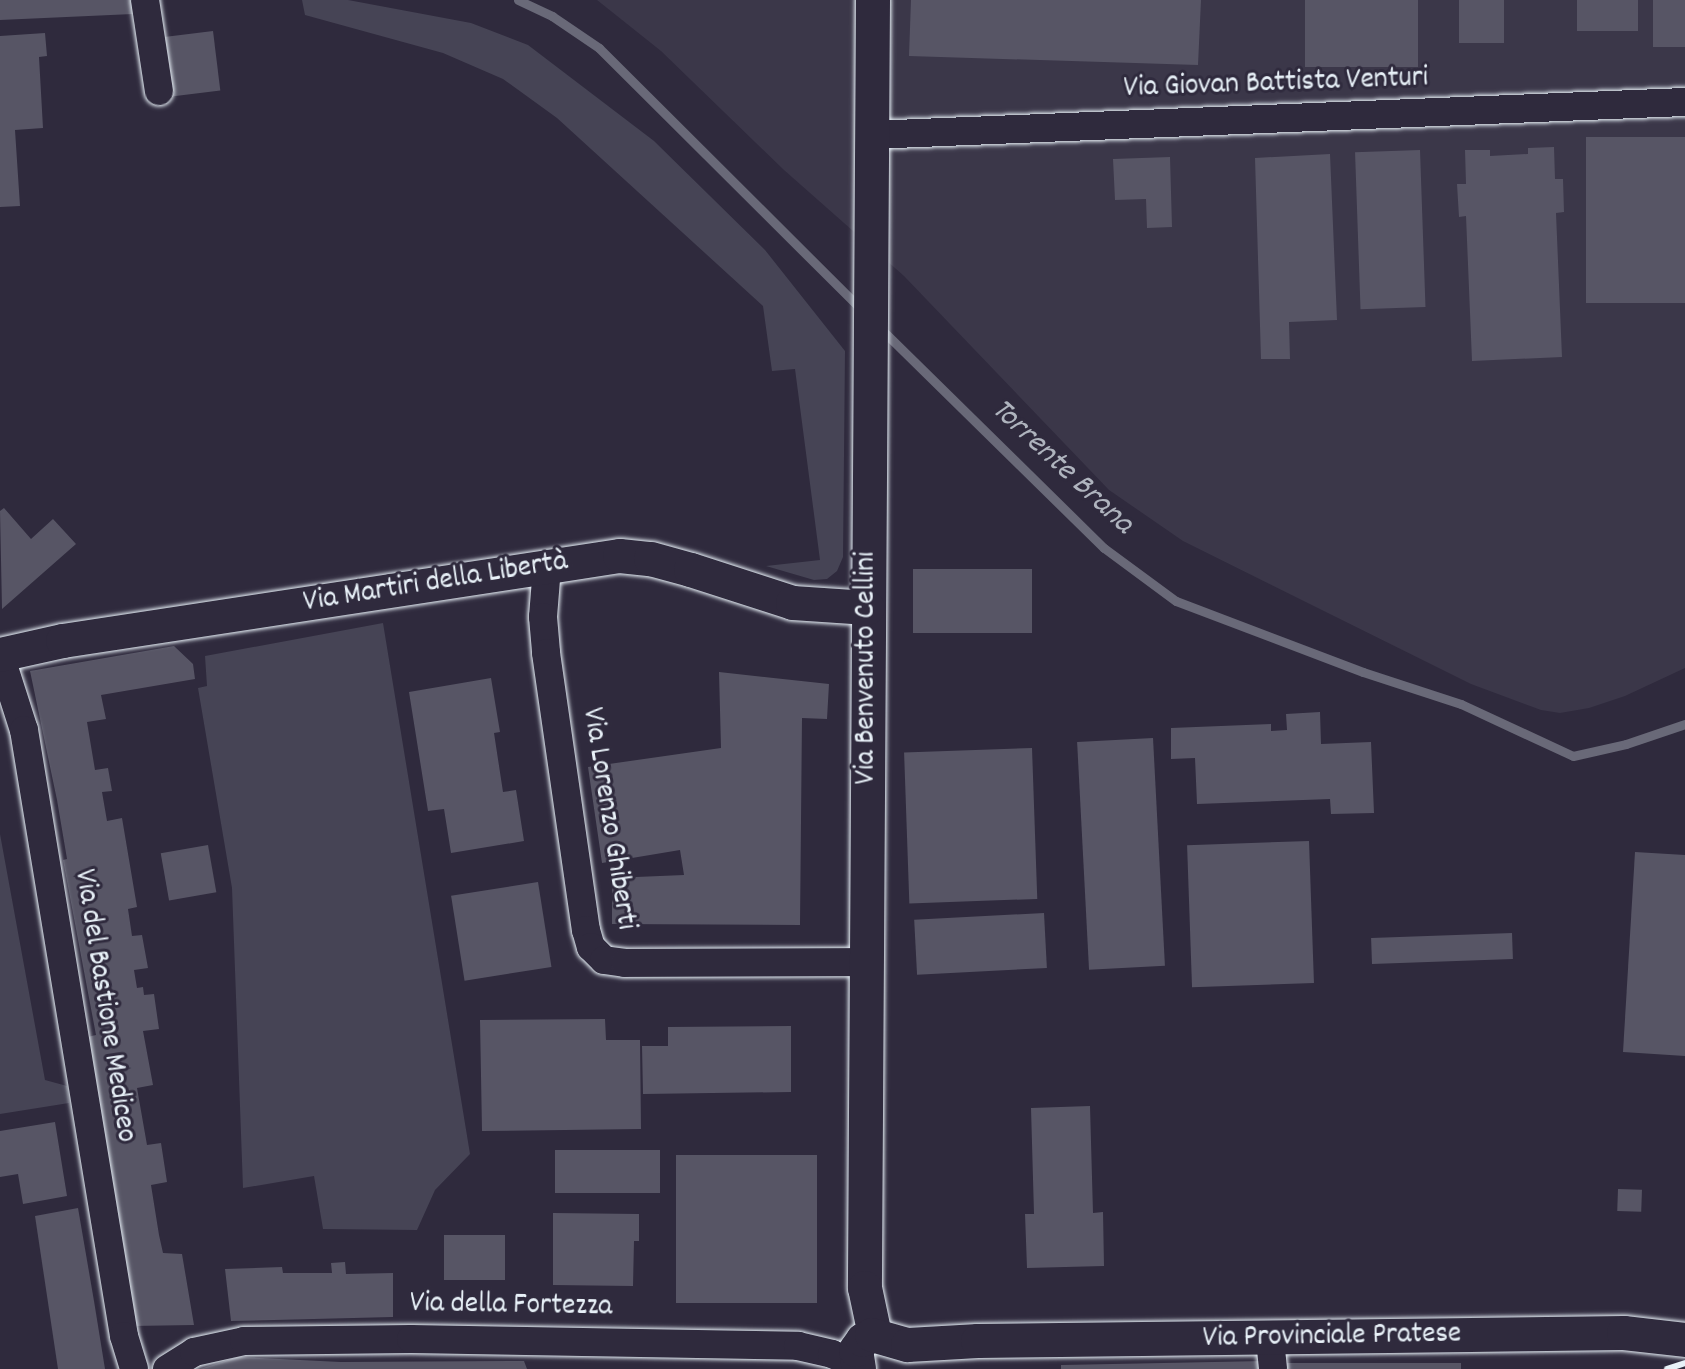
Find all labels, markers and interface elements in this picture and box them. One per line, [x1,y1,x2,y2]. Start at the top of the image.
street label: Via Giovan Battista Venturi [1123,62,1429,108]
water label: Torrente Brana [981,392,1141,544]
street label: Via Martiri della Libertà [301,545,571,623]
street label: Via Benvenuto Cellini [850,551,886,785]
street label: Via Lorenzo Ghiberti [572,705,642,933]
street label: Via del Bastione Mediceo [64,867,142,1145]
street label: Via della Fortezza [410,1287,612,1327]
street label: Via Provinciale Pratese [1202,1318,1462,1358]

